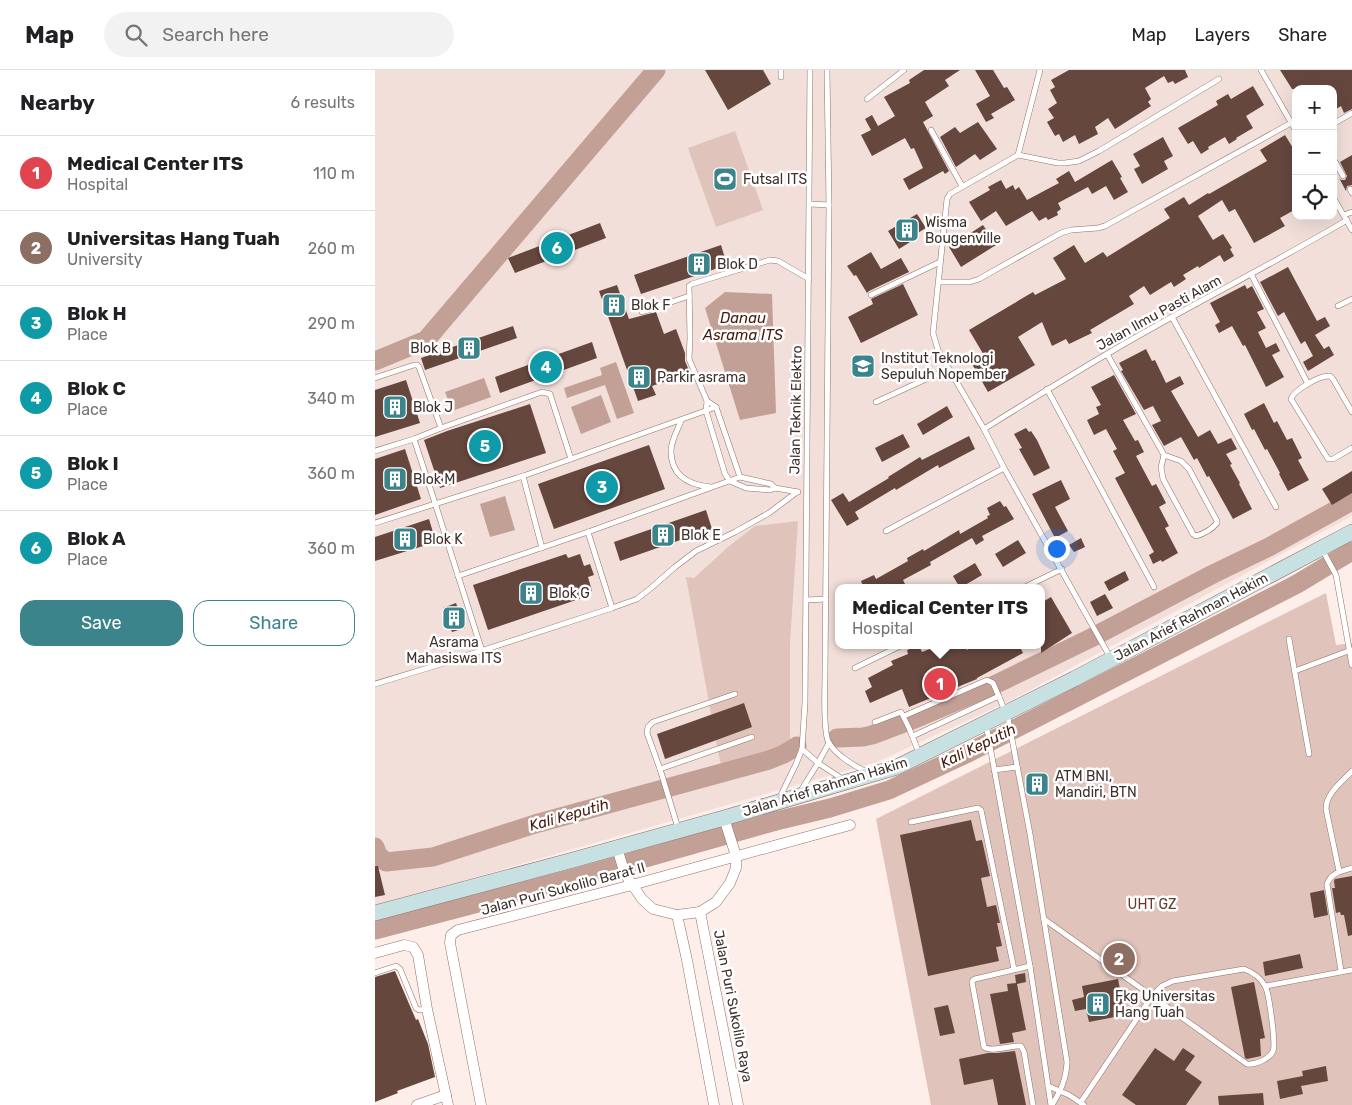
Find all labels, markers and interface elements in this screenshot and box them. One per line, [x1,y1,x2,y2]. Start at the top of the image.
search box [104,12,454,57]
text: Map [25,21,74,49]
icon: search [122,21,150,49]
text: Search here [162,23,269,46]
text: Map [1132,24,1167,46]
text: Layers [1195,24,1250,46]
text: Share [1278,24,1327,46]
map controls [1292,85,1337,220]
button: + [1292,85,1337,130]
text: Nearby [20,90,95,115]
text: 6 results [290,93,355,112]
button: − [1292,130,1337,175]
text: Medical Center ITS [67,152,243,175]
text: 1 [32,164,40,183]
text: 110 m [313,164,355,183]
sports icon: Futsal ITS [712,166,738,192]
place label: Futsal ITS [743,171,808,188]
text: Hospital [67,175,128,194]
button: locate [1292,175,1337,220]
place label: Wisma Bougenville [925,214,1001,247]
building icon: Wisma Bougenville [894,217,920,243]
text: Universitas Hang Tuah [67,227,280,250]
pin: 6 [541,229,573,267]
text: 2 [31,239,41,258]
text: 260 m [308,239,355,258]
text: University [67,250,143,269]
building icon: Blok D [686,251,712,277]
place label: Blok D [717,256,758,273]
street label: Jalan Ilmu Pasti Alam [1094,272,1224,354]
building icon: Blok F [601,292,627,318]
place label: Blok F [631,297,670,314]
text: Blok H [67,302,127,325]
water label: Danau Asrama ITS [702,309,784,344]
text: 3 [31,314,41,333]
text: 290 m [308,314,355,333]
text: Place [67,325,108,344]
building icon: Blok B [456,335,482,361]
place label: Blok B [410,340,451,357]
street label: Jalan Teknik Elektro [786,345,806,475]
pin: 4 [530,348,562,386]
place label: Institut Teknologi Sepuluh Nopember [881,350,1007,383]
school or university icon: Institut Teknologi Sepuluh Nopember [850,353,876,379]
building icon: Parkir asrama [626,364,652,390]
place label: Parkir asrama [657,369,746,386]
text: Blok C [67,377,126,400]
text: 4 [31,389,41,408]
text: 340 m [307,389,355,408]
building icon: Blok J [382,394,408,420]
place label: Blok J [413,399,453,416]
text: Place [67,400,108,419]
pin: 5 [469,427,501,465]
text: Blok I [67,452,119,475]
text: 5 [31,464,41,483]
text: 360 m [307,464,355,483]
building icon: Blok M [382,466,408,492]
pin: 3 [586,468,618,506]
place label: Blok M [413,471,455,488]
text: Place [67,475,108,494]
building icon: Blok E [650,522,676,548]
building icon: Blok K [392,526,418,552]
text: Blok A [67,527,126,550]
place label: Blok E [681,527,721,544]
place label: Blok K [423,531,463,548]
your location [1044,536,1070,562]
text: 6 [31,539,41,558]
text: 360 m [307,539,355,558]
text: Place [67,550,108,569]
street label: Jalan Arief Rahman Hakim [1111,569,1271,665]
building icon: Blok G [518,580,544,606]
popup [835,584,1045,649]
place label: Blok G [549,585,590,602]
text: Medical Center ITS [852,596,1028,619]
button: Save [20,600,183,646]
button: Share [193,600,355,646]
building icon: Asrama Mahasiswa ITS [441,605,467,631]
text: Hospital [852,619,913,638]
place label: Asrama Mahasiswa ITS [406,634,502,667]
pin: 1 [924,665,956,703]
water label: Kali Keputih [937,720,1019,772]
street label: Jalan Arief Rahman Hakim [740,754,910,820]
place label: ATM BNI, Mandiri, BTN [1055,768,1137,801]
building icon: ATM BNI, Mandiri, BTN [1024,771,1050,797]
water label: Kali Keputih [527,795,611,835]
street label: Jalan Puri Sukolilo Barat II [479,859,647,919]
park label: UHT GZ [1128,896,1176,913]
street label: Jalan Puri Sukolilo Raya [710,928,756,1084]
pin: 2 [1103,940,1135,978]
place label: Fkg Universitas Hang Tuah [1115,988,1215,1021]
building icon: Fkg Universitas Hang Tuah [1085,991,1111,1017]

